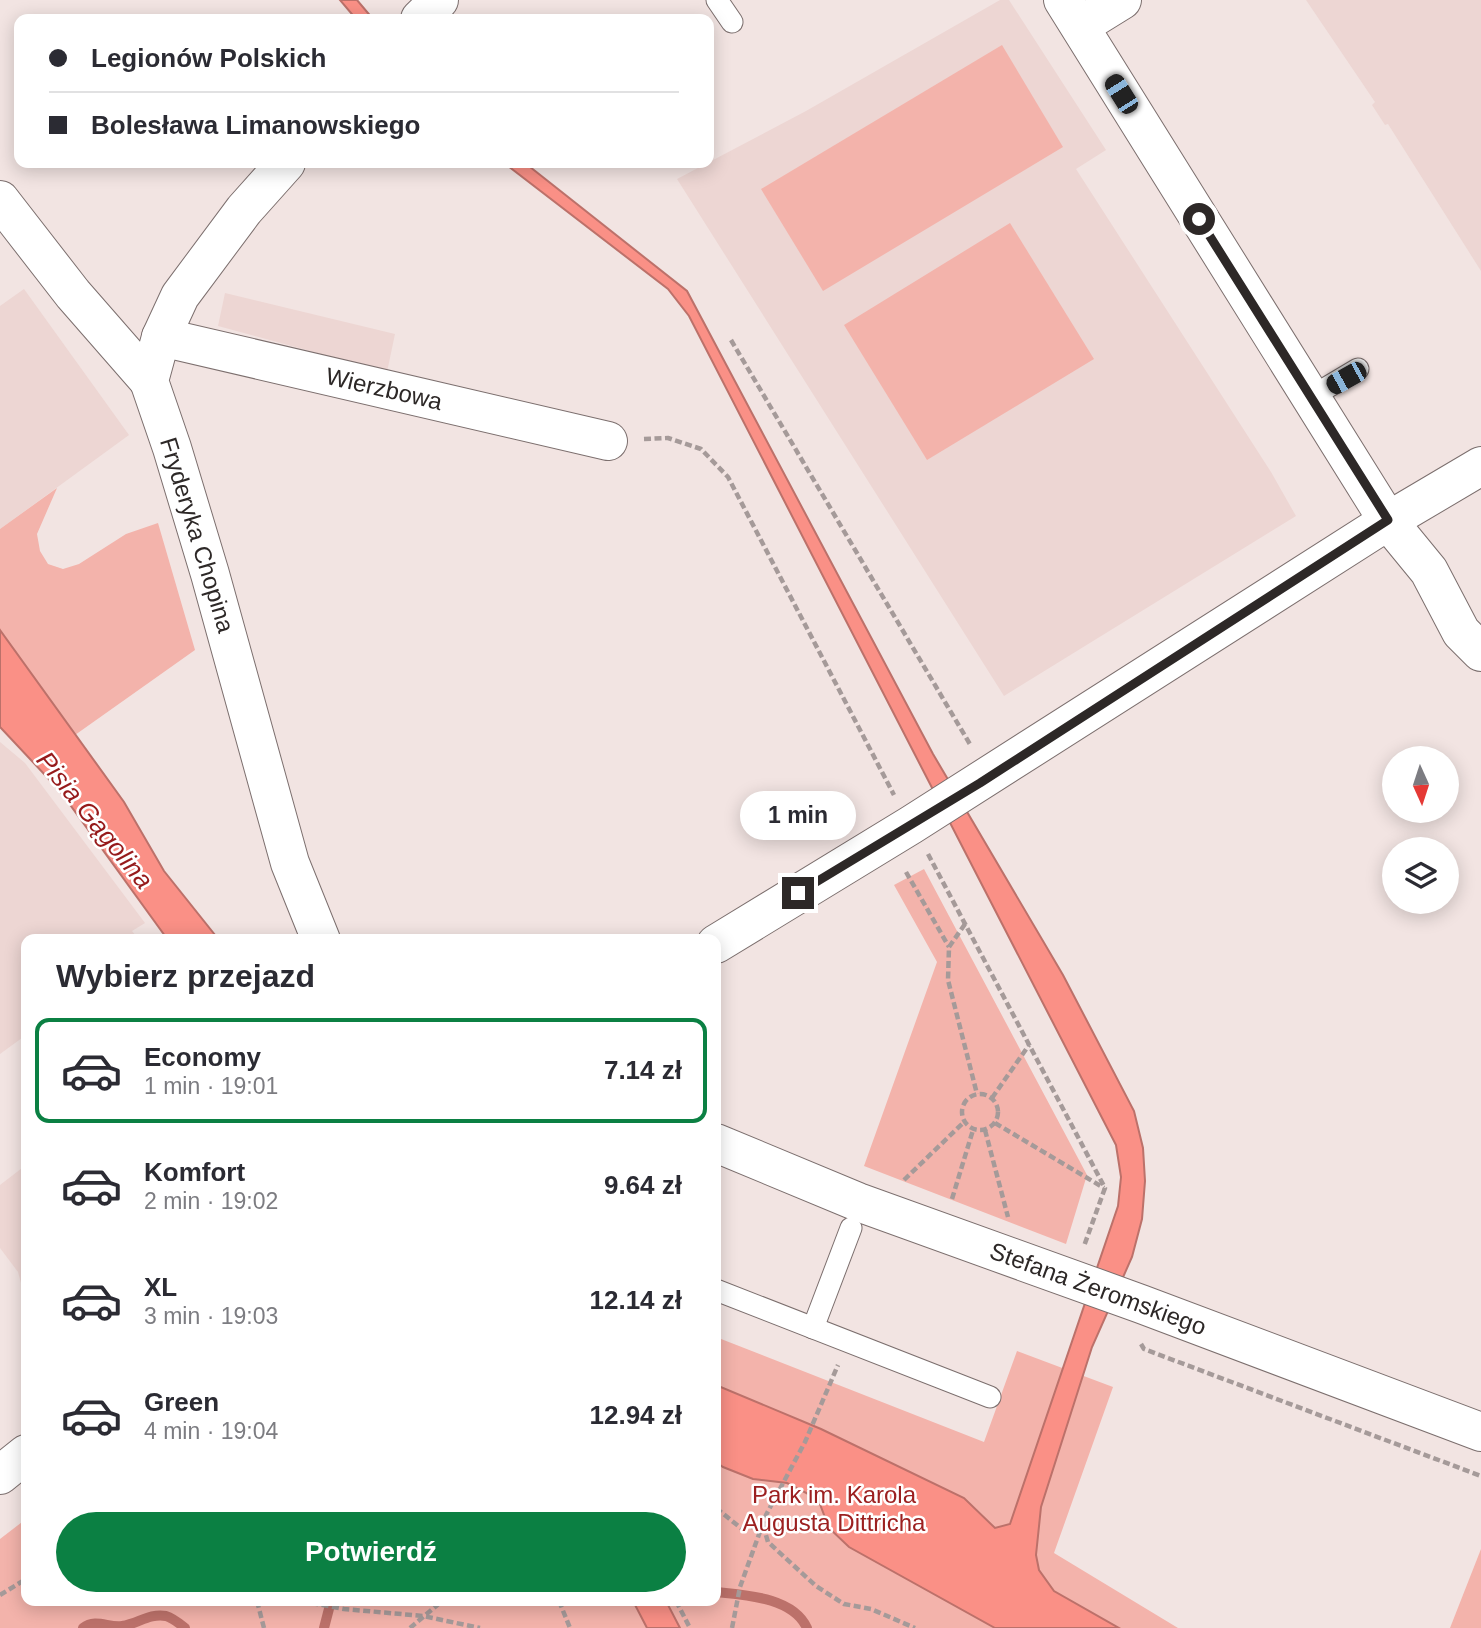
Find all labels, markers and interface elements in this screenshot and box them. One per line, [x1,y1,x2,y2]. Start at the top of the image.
text: Legionów Polskich [91,43,326,73]
car [1101,71,1142,117]
text: Bolesława Limanowskiego [91,110,420,140]
route start [1183,203,1215,235]
car [1323,359,1370,397]
street label: Wierzbowa [323,362,446,415]
street label: Fryderyka Chopina [155,434,240,636]
water label: Pisia Gągolina [31,745,159,895]
north arrow [1382,746,1460,822]
map controls [1382,746,1459,914]
callout: 1 min [740,792,856,840]
text: 1 min [768,802,828,828]
button: layers [1382,837,1459,914]
route end [782,877,814,909]
text: Wybierz przejazd [56,958,315,994]
icon: car [60,1039,123,1102]
text: Economy [144,1042,261,1072]
text: 7.14 zł [604,1055,682,1085]
text: 1 min · 19:01 [144,1073,278,1099]
icon: car [60,1154,123,1217]
text: Komfort [144,1157,245,1187]
text: 9.64 zł [604,1170,682,1200]
text: 2 min · 19:02 [144,1188,278,1214]
street label: Stefana Żeromskiego [986,1237,1210,1340]
icon: car [60,1269,123,1332]
text: XL [144,1272,177,1302]
text: 12.14 zł [589,1285,682,1315]
text: 3 min · 19:03 [144,1303,278,1329]
icon: car [60,1384,123,1447]
text: Green [144,1387,219,1417]
text: 12.94 zł [589,1400,682,1430]
text: 4 min · 19:04 [144,1418,278,1444]
park label: Park im. Karola Augusta Dittricha [743,1481,926,1536]
button: Potwierdź [56,1512,686,1592]

